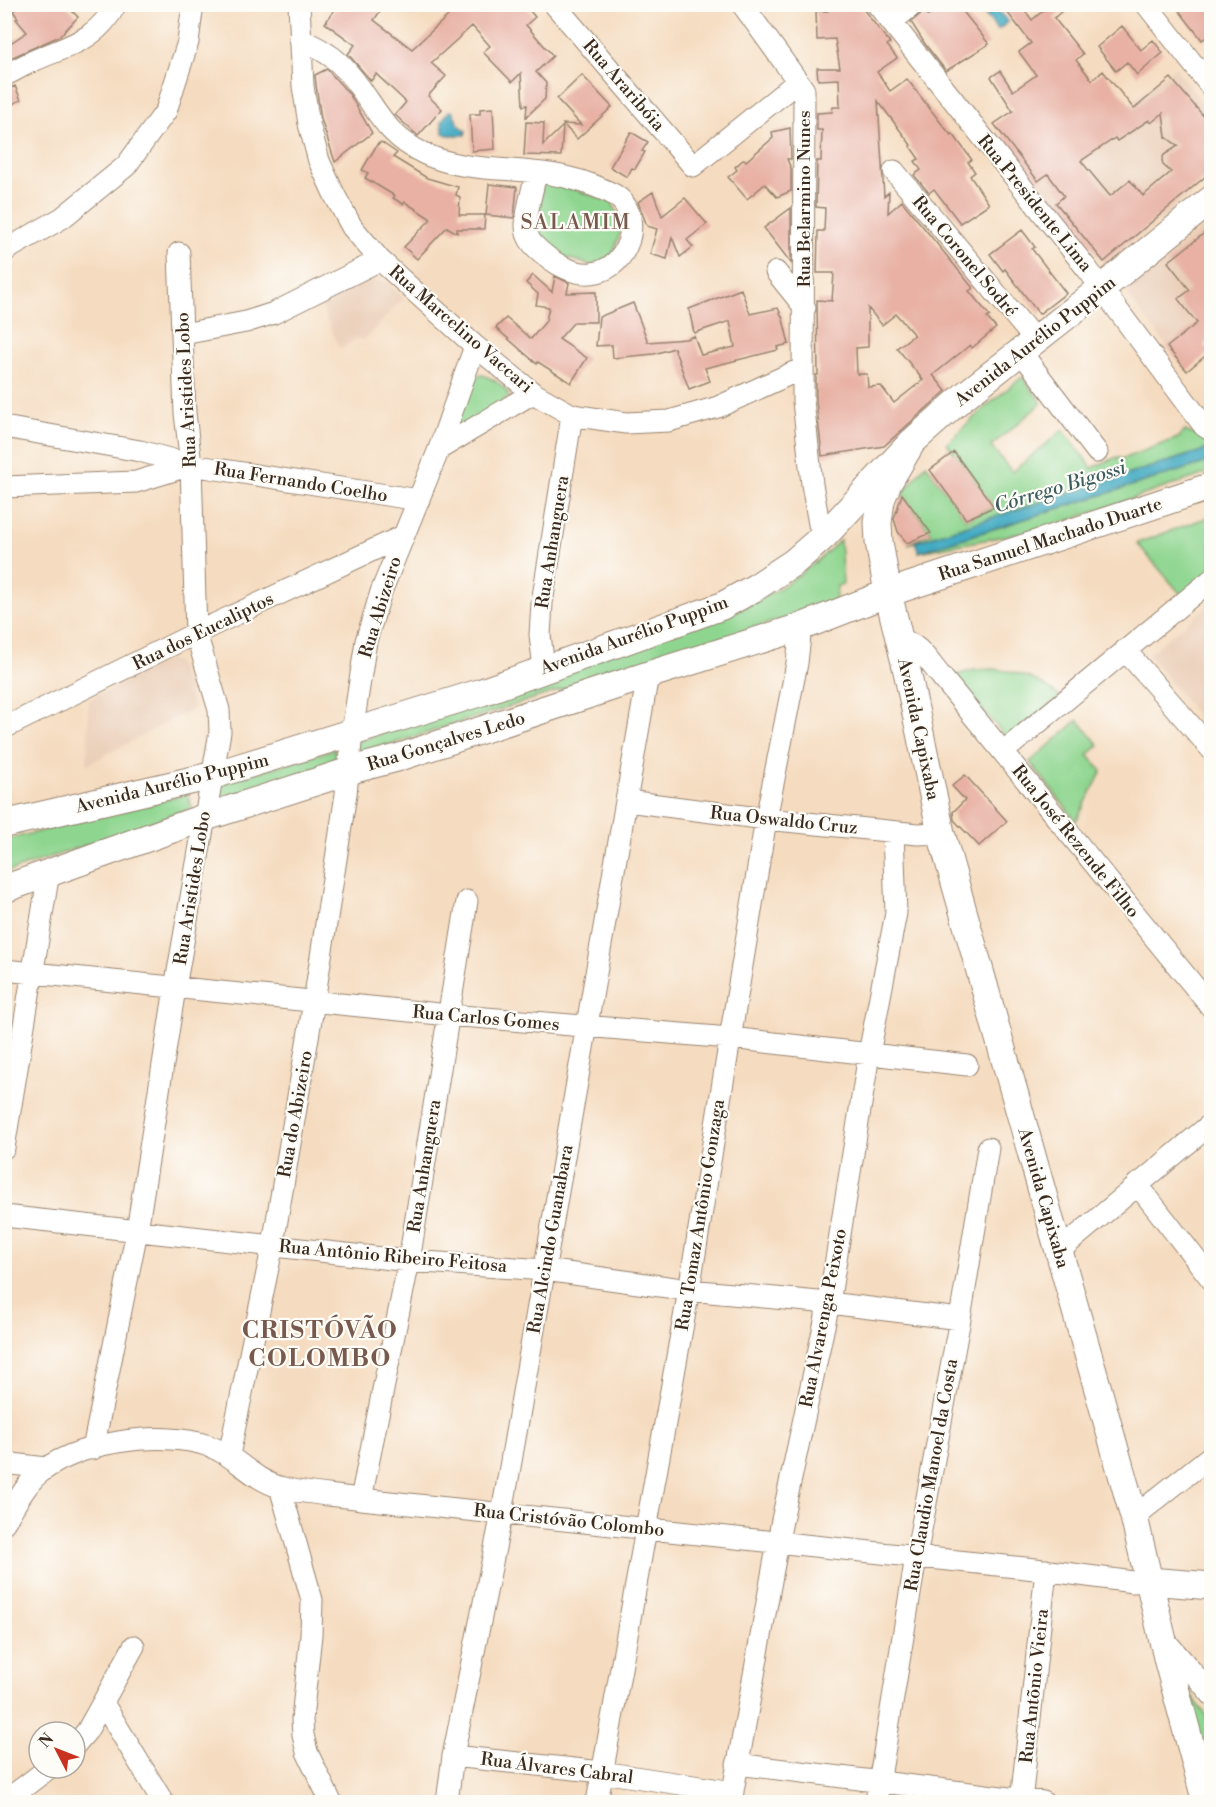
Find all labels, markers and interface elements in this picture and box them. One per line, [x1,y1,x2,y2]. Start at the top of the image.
street label: Rua Araribóia [577,35,670,137]
street label: Rua Belarmino Nunes [793,110,816,288]
street label: Rua Presidente Lima [972,130,1098,277]
street label: Rua Coronel Sodré [907,191,1022,322]
district label: SALAMIM [521,210,631,236]
street label: Rua Marcelino Vaccari [384,260,538,398]
street label: Avenida Aurélio Puppim [949,271,1121,412]
street label: Rua Aristides Lobo [171,312,202,468]
water label: Córrego Bigossi [991,455,1130,519]
street label: Rua Fernando Coelho [212,457,389,508]
street label: Rua Anhanguera [531,473,575,610]
street label: Rua Samuel Machado Duarte [935,492,1165,587]
street label: Rua Abizeiro [354,554,407,661]
street label: Rua dos Eucaliptos [129,587,278,676]
street label: Avenida Aurélio Puppim [536,591,732,681]
street label: Avenida Capixaba [892,655,945,803]
street label: Rua Gonçalves Ledo [364,707,528,776]
street label: Avenida Aurélio Puppim [72,748,271,819]
street label: Rua José Rezende Filho [1007,760,1145,923]
street label: Rua Oswaldo Cruz [709,801,859,840]
street label: Rua Aristides Lobo [169,809,216,967]
street label: Rua Carlos Gomes [411,1001,561,1036]
street label: Rua do Abizeiro [273,1049,318,1180]
street label: Rua Anhanguera [403,1097,447,1234]
street label: Rua Tomaz Antônio Gonzaga [671,1097,730,1332]
street label: Avenida Capixaba [1012,1124,1075,1272]
street label: Rua Alcindo Guanabara [523,1142,579,1335]
street label: Rua Alvarenga Peixoto [795,1227,852,1410]
street label: Rua Antônio Ribeiro Feitosa [278,1235,509,1278]
district label: CRISTÓVÃO COLOMBO [242,1314,398,1374]
street label: Rua Claudio Manoel da Costa [900,1356,963,1593]
street label: Rua Cristóvão Colombo [472,1499,666,1542]
street label: Rua Antõnio Vieira [1015,1607,1054,1764]
north arrow [27,1720,87,1780]
text: N [35,1729,58,1752]
street label: Rua Álvares Cabral [479,1748,635,1789]

